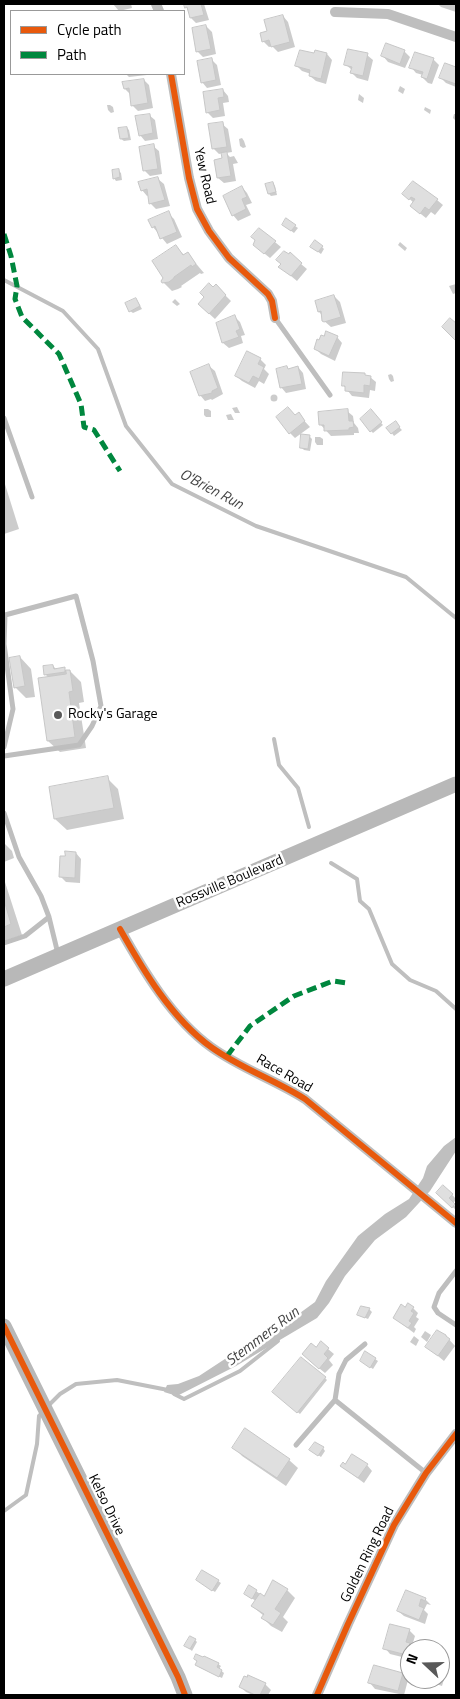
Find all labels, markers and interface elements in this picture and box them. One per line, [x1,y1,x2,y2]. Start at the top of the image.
legend [10,10,185,75]
text: Cycle path [57,18,122,41]
text: Path [57,43,87,66]
street label: Yew Road [189,146,219,206]
water label: O'Brien Run [176,466,246,514]
place label: Rocky's Garage [68,707,158,723]
marker: Rocky's Garage [52,709,64,721]
street label: Rossville Boulevard [174,852,286,912]
street label: Race Road [253,1051,315,1097]
water label: Stemmers Run [223,1304,303,1370]
street label: Kelso Drive [84,1472,128,1538]
street label: Golden Ring Road [338,1505,398,1605]
north arrow [400,1639,450,1689]
text: N [400,1651,423,1667]

